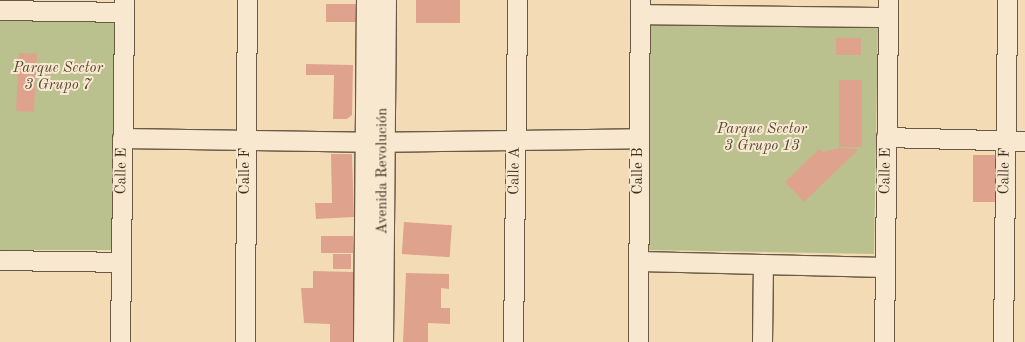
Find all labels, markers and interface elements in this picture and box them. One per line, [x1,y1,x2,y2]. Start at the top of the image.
park label: Parque Sector 3 Grupo 7 [13,59,103,94]
street label: Avenida Revolución [374,108,392,234]
park label: Parque Sector 3 Grupo 13 [717,120,807,155]
street label: Calle E [113,147,131,195]
street label: Calle A [506,147,524,195]
street label: Calle B [630,147,648,195]
street label: Calle E [877,147,895,195]
street label: Calle F [996,147,1014,195]
street label: Calle F [237,148,255,194]

